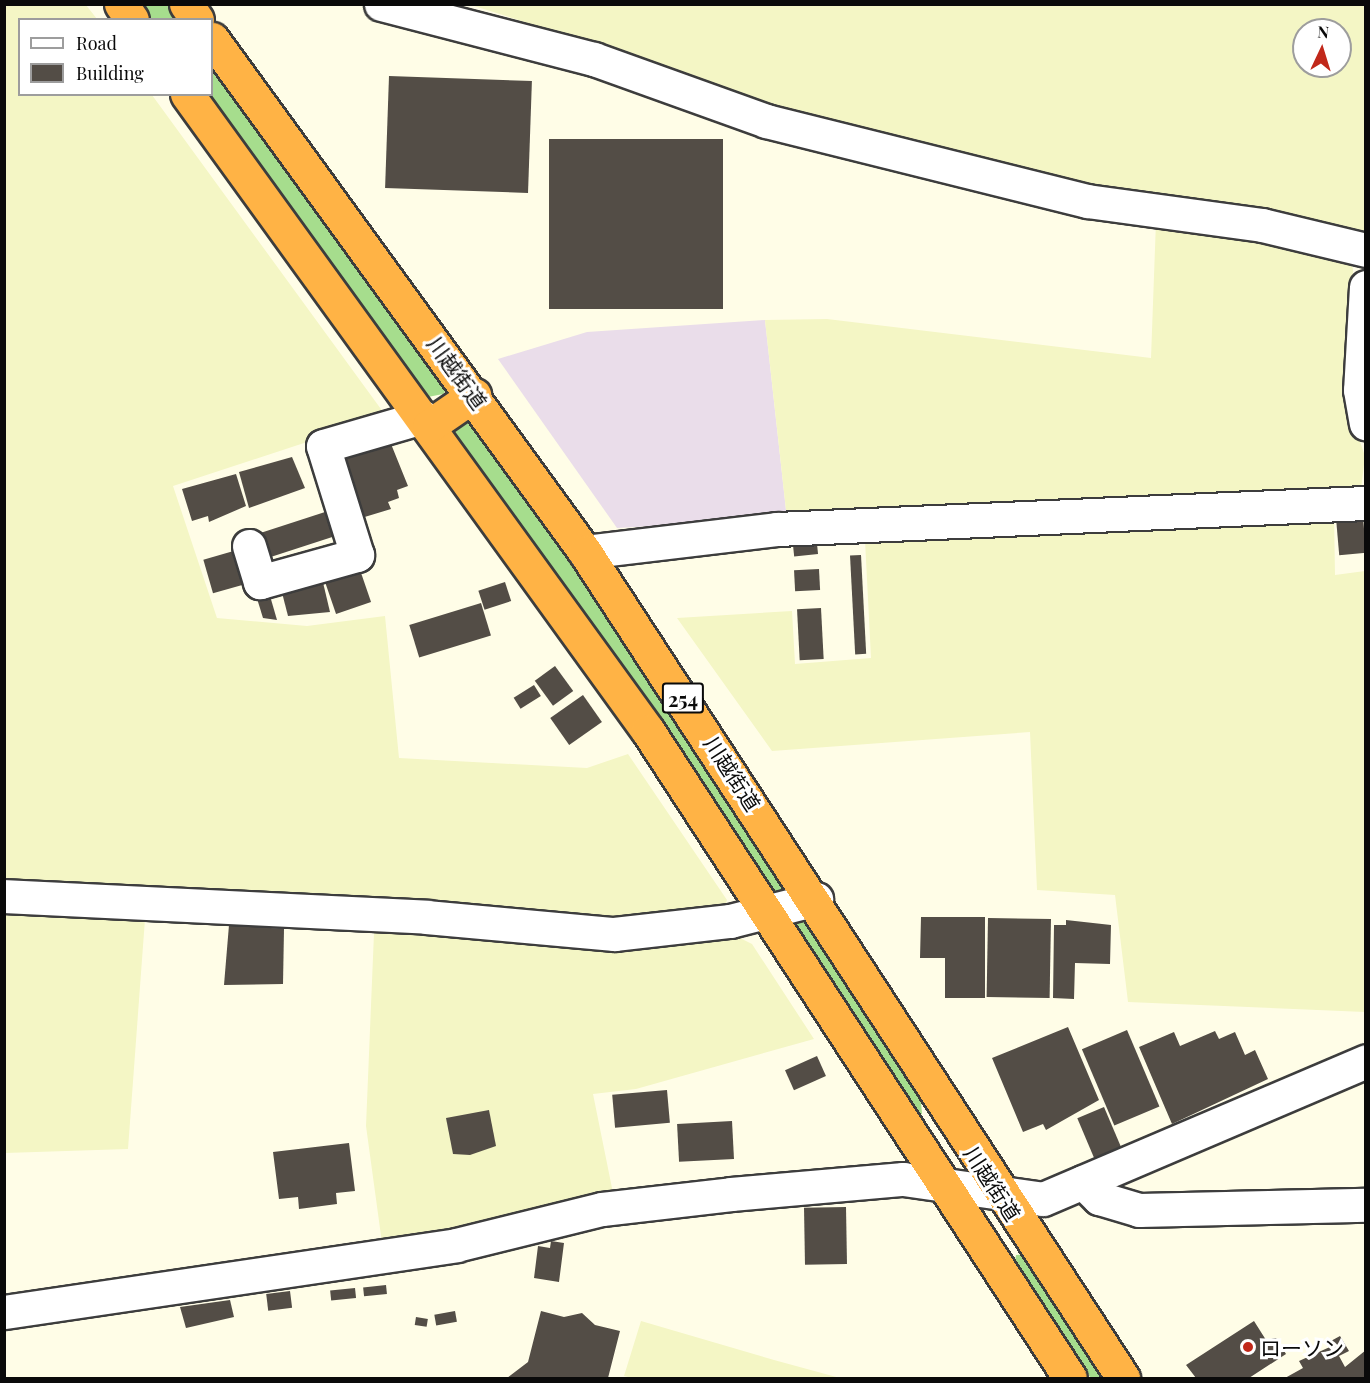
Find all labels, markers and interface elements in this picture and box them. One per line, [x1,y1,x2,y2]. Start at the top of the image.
legend [18,18,213,96]
north arrow [1292,18,1352,78]
text: N [1317,21,1330,42]
text: Road [76,31,117,55]
text: Building [76,61,144,85]
street label: 川越街道 [423,331,493,413]
road number: 254 [660,681,706,715]
street label: 川越街道 [700,731,766,815]
street label: 川越街道 [960,1141,1026,1225]
place label: ローソン [1260,1334,1344,1360]
marker: ローソン [1241,1340,1255,1354]

